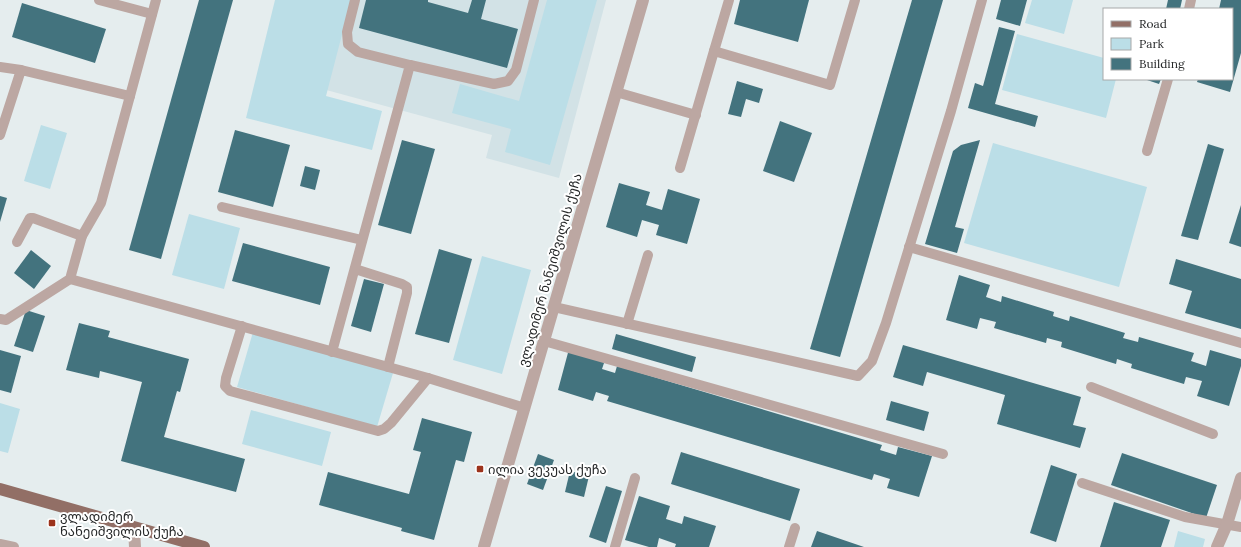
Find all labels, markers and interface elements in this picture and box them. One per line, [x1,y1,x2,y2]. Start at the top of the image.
legend [1103,8,1233,80]
text: Road [1139,16,1167,31]
text: Park [1139,36,1165,51]
text: Building [1139,56,1185,71]
street label: ვლადიმერ ნანეიშვილის ქუჩა [514,171,586,369]
place label: ილია ვეკუას ქუჩა [488,461,607,478]
marker: ილია ვეკუას ქუჩა [475,464,485,474]
place label: ვლადიმერ ნანეიშვილის ქუჩა [60,508,184,540]
marker: ვლადიმერ ნანეიშვილის ქუჩა [47,518,57,528]

